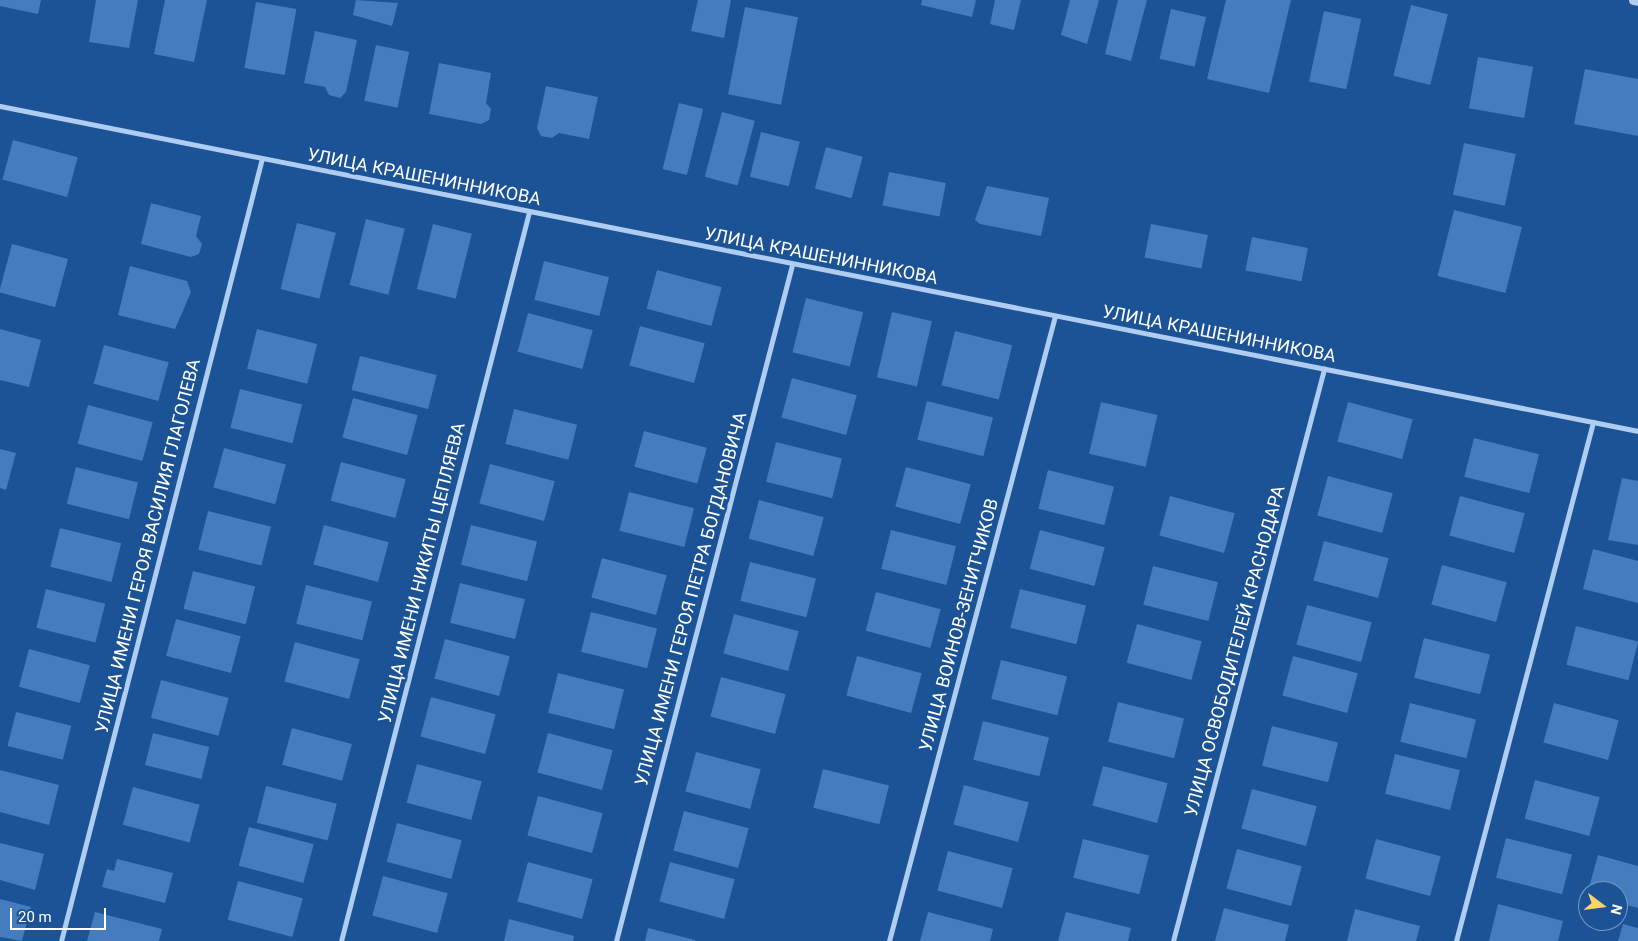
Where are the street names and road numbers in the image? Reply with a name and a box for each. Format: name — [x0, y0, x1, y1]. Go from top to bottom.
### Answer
street label: УЛИЦА КРАШЕНИННИКОВА — [305, 144, 543, 210]
street label: УЛИЦА КРАШЕНИННИКОВА — [702, 223, 940, 289]
street label: УЛИЦА КРАШЕНИННИКОВА — [1100, 301, 1338, 367]
street label: УЛИЦА ИМЕНИ ГЕРОЯ ВАСИЛИЯ ГЛАГОЛЕВА — [91, 357, 205, 735]
street label: УЛИЦА ИМЕНИ ГЕРОЯ ПЕТРА БОГДАНОВИЧА — [631, 410, 751, 788]
street label: УЛИЦА ИМЕНИ НИКИТЫ ЦЕПЛЯЕВА — [374, 420, 470, 726]
street label: УЛИЦА ОСВОБОДИТЕЛЕЙ КРАСНОДАРА — [1180, 483, 1290, 819]
street label: УЛИЦА ВОИНОВ-ЗЕНИТЧИКОВ — [915, 496, 1003, 754]

